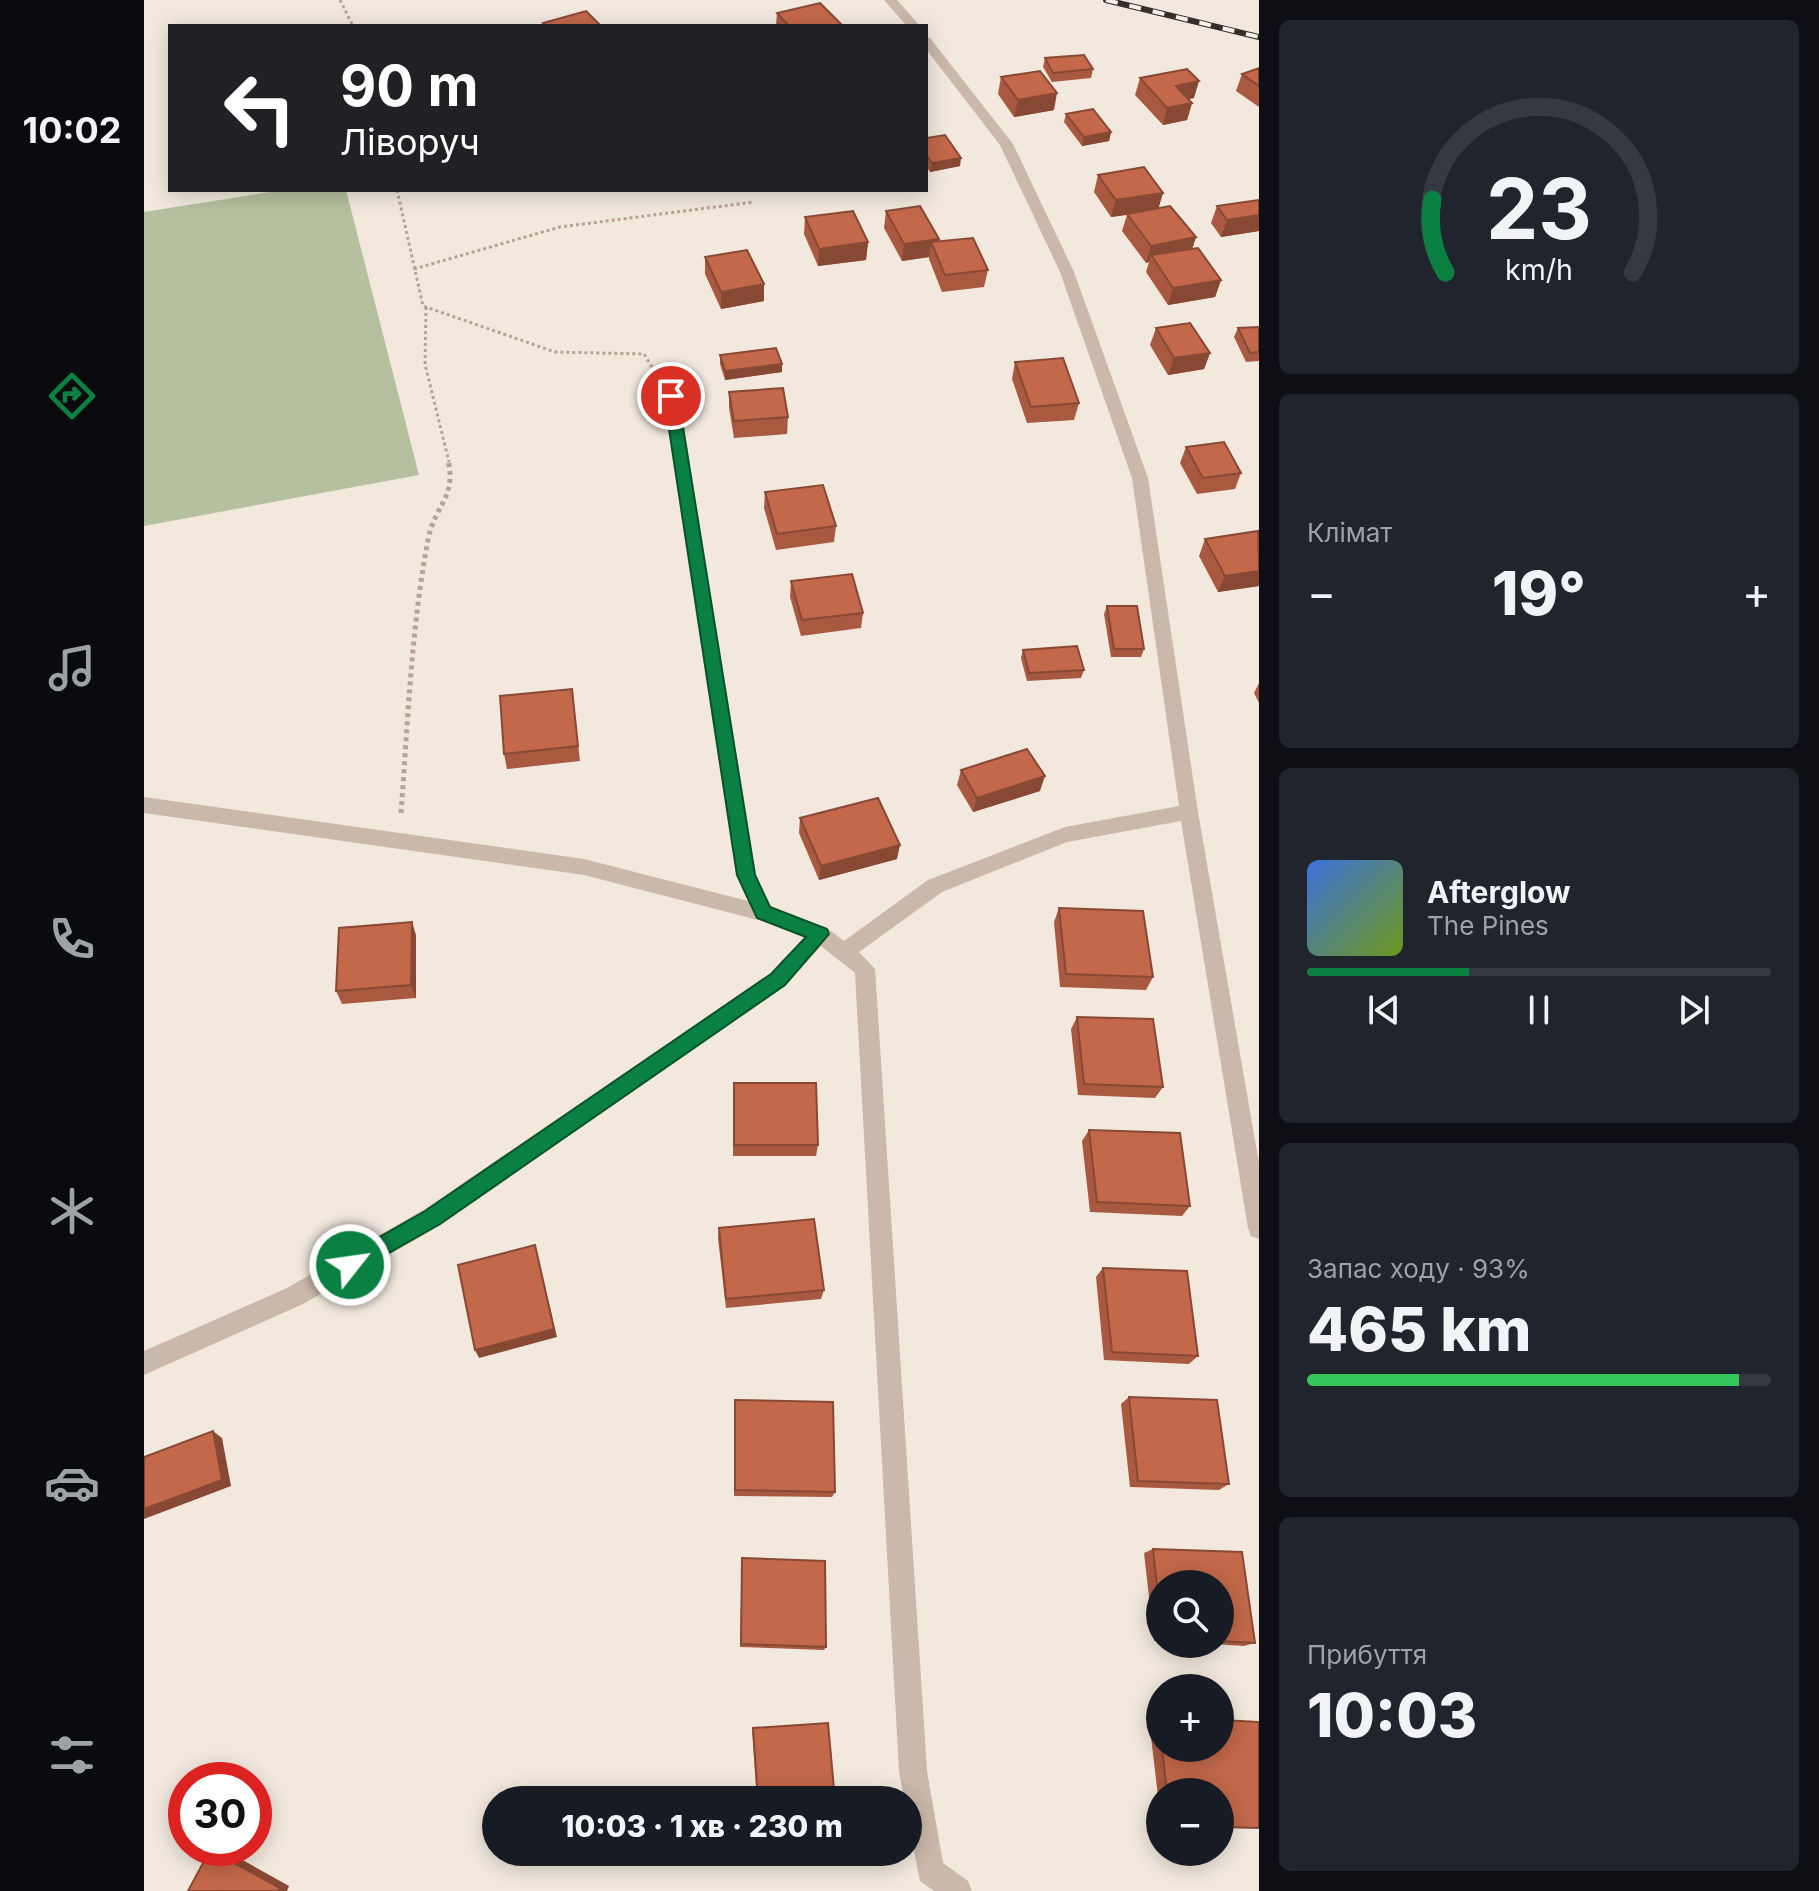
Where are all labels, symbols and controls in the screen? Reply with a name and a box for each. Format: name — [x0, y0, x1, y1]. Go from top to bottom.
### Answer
text: 90 m — [340, 52, 479, 120]
icon: left — [208, 56, 312, 160]
text: 10:02 — [23, 108, 121, 152]
text: Ліворуч — [340, 120, 480, 164]
text: 23 — [1486, 158, 1592, 259]
text: km/h — [1505, 252, 1573, 287]
pin — [637, 362, 705, 430]
icon: directions — [44, 368, 100, 424]
icon: arrive — [649, 374, 693, 418]
text: Клімат — [1307, 517, 1392, 548]
text: 19° — [1492, 557, 1586, 629]
text: − — [1307, 566, 1336, 620]
text: + — [1742, 566, 1771, 620]
icon: music — [44, 640, 100, 696]
text: Afterglow — [1427, 874, 1571, 910]
text: The Pines — [1427, 910, 1549, 941]
icon: phone — [44, 911, 100, 967]
icon: previous — [1362, 988, 1406, 1032]
icon: pause — [1517, 988, 1561, 1032]
icon: next — [1672, 988, 1716, 1032]
icon: climate — [44, 1183, 100, 1239]
position arrow — [308, 1223, 392, 1307]
text: Запас ходу · 93% — [1307, 1253, 1530, 1284]
text: 465 km — [1307, 1293, 1531, 1365]
icon: car — [44, 1455, 100, 1511]
map controls — [1146, 1570, 1234, 1866]
button: search — [1146, 1570, 1234, 1658]
text: Прибуття — [1307, 1639, 1427, 1670]
button: + — [1146, 1674, 1234, 1762]
text: 10:03 — [1307, 1679, 1477, 1751]
icon: filters — [44, 1727, 100, 1783]
speed limit sign: 30 — [168, 1762, 272, 1866]
button: − — [1146, 1778, 1234, 1866]
text: 10:03 · 1 хв · 230 m — [561, 1808, 843, 1844]

